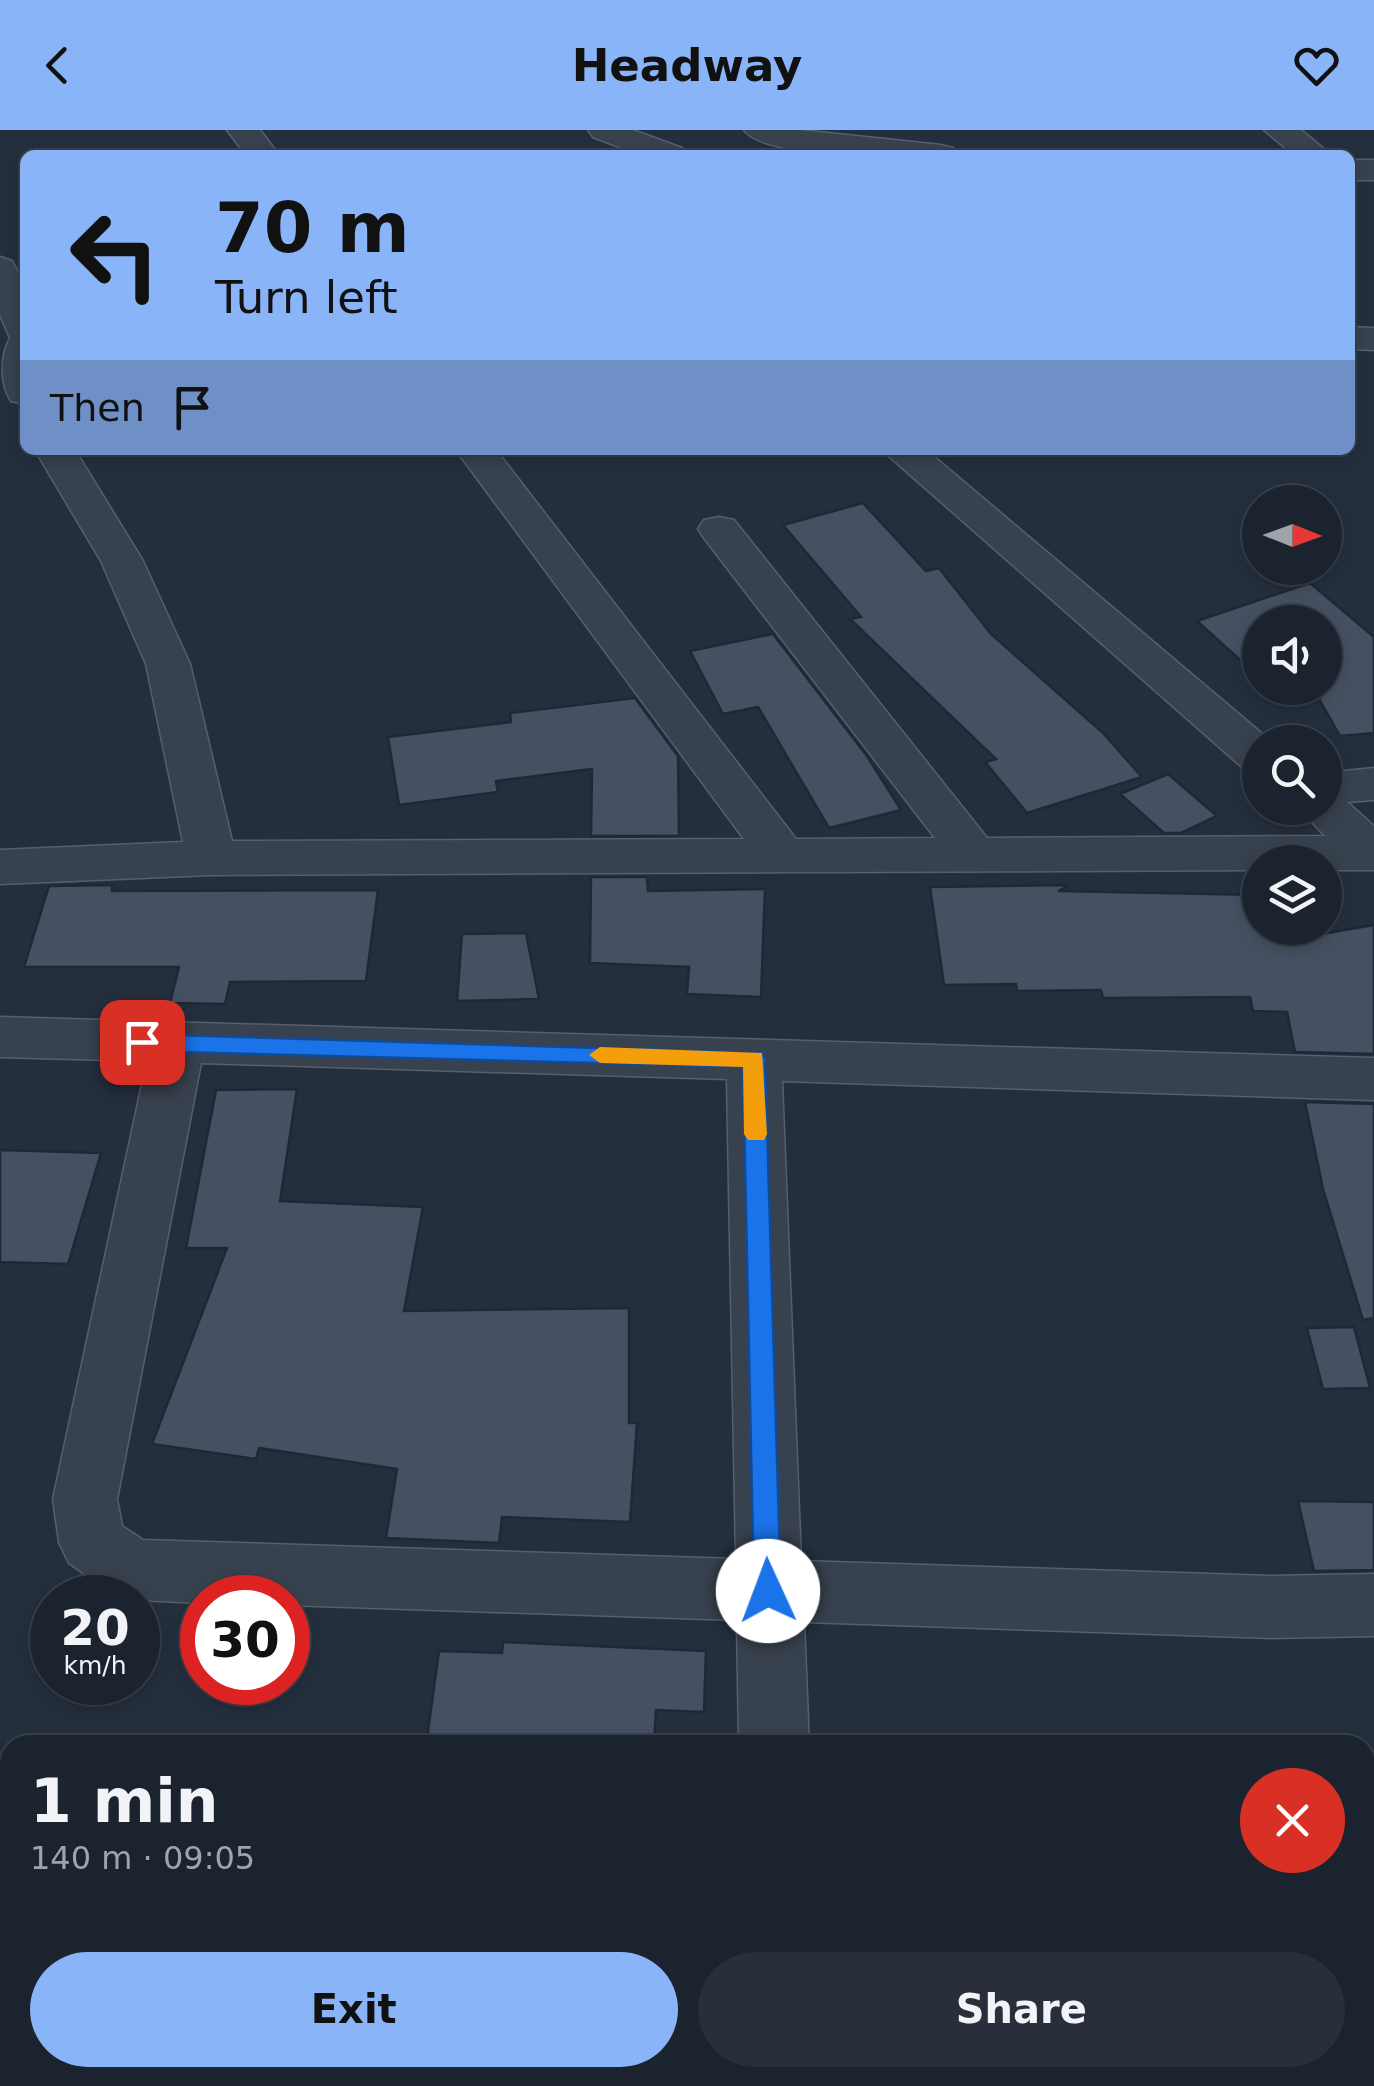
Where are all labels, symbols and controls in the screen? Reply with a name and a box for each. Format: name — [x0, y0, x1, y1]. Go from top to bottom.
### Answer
icon: back — [30, 38, 85, 93]
icon: heart — [1289, 38, 1344, 93]
text: Headway — [572, 39, 802, 92]
text: 70 m — [215, 187, 410, 269]
icon: left — [50, 190, 180, 320]
text: Turn left — [215, 271, 398, 324]
icon: arrive — [165, 380, 220, 435]
text: Then — [50, 386, 145, 430]
north arrow — [1242, 485, 1342, 585]
map controls — [1242, 485, 1342, 945]
button: sound — [1242, 605, 1342, 705]
button: search — [1242, 725, 1342, 825]
button: layers — [1242, 845, 1342, 945]
pin — [100, 1000, 185, 1085]
icon: arrive — [115, 1015, 170, 1070]
position arrow — [716, 1539, 820, 1643]
speed limit sign: 30 — [180, 1575, 310, 1705]
text: 20 — [60, 1599, 130, 1657]
text: km/h — [63, 1651, 127, 1680]
text: 1 min — [30, 1766, 218, 1836]
button: close — [1240, 1768, 1345, 1873]
text: 140 m · 09:05 — [30, 1839, 255, 1877]
button: Exit — [30, 1952, 678, 2067]
button: Share — [698, 1952, 1345, 2067]

